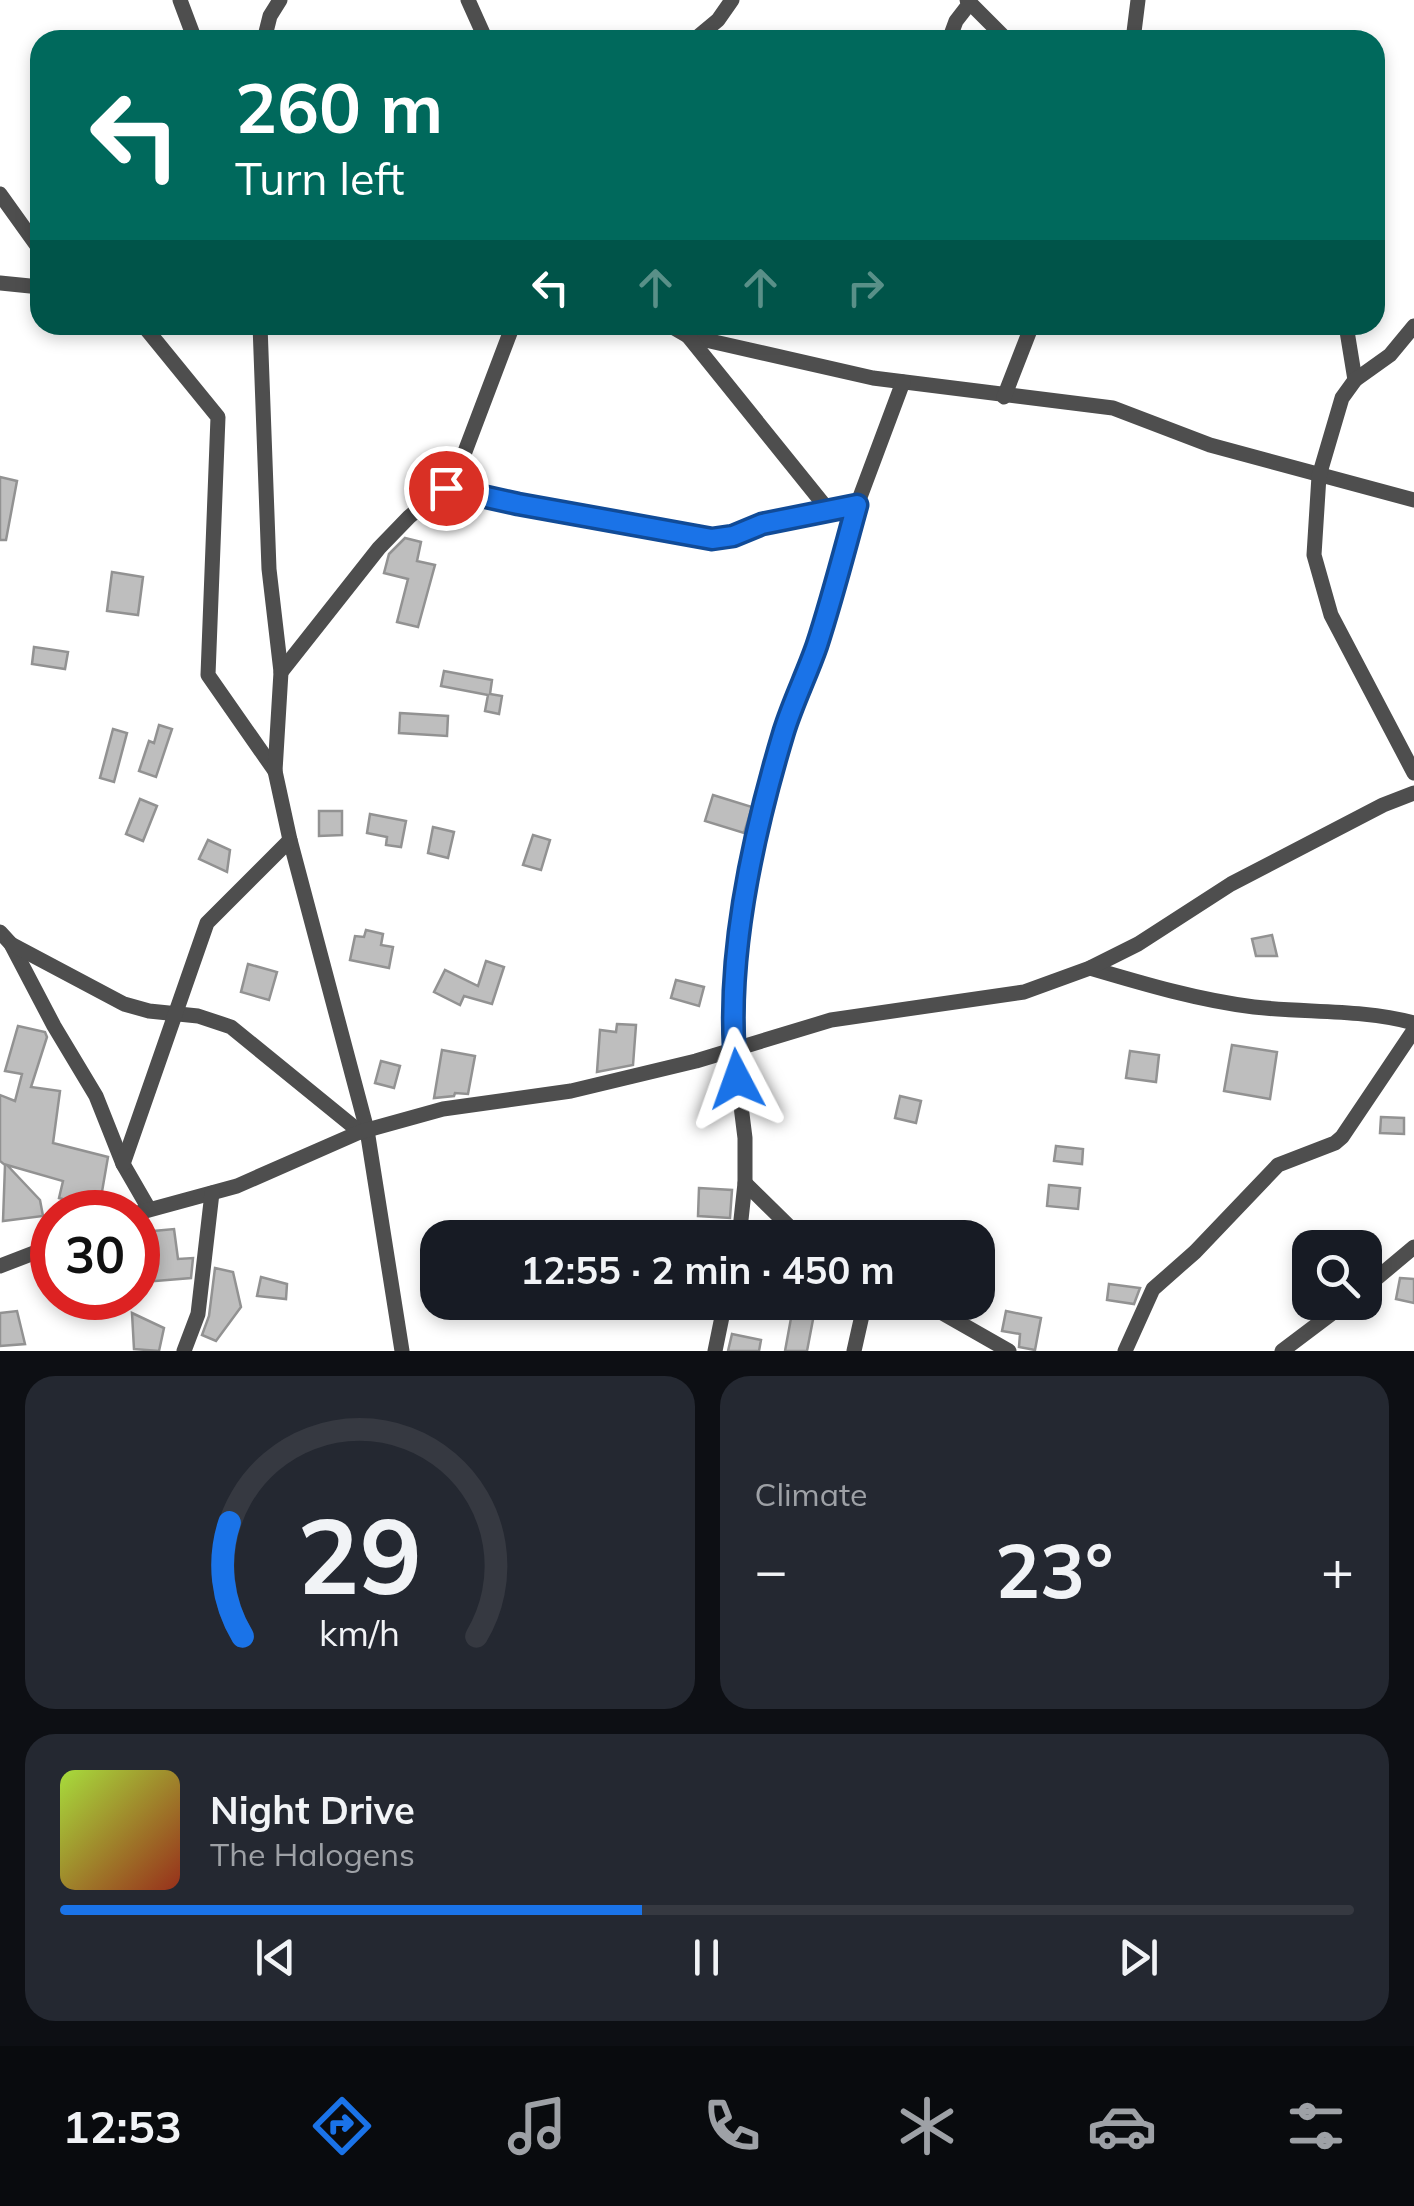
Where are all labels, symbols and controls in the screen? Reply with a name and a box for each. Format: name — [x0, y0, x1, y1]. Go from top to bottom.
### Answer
text: 260 m — [235, 63, 443, 151]
icon: left — [70, 70, 200, 200]
text: Turn left — [235, 150, 404, 206]
icon: left — [523, 260, 578, 315]
icon: ahead — [628, 260, 683, 315]
icon: ahead — [733, 260, 788, 315]
icon: right — [838, 260, 893, 315]
pin — [404, 446, 489, 531]
icon: arrive — [419, 461, 474, 516]
position arrow — [685, 1027, 789, 1131]
speed limit sign: 30 — [30, 1190, 160, 1320]
map controls — [1292, 1230, 1382, 1320]
button: search — [1292, 1230, 1382, 1320]
text: 12:55 · 2 min · 450 m — [520, 1246, 895, 1294]
text: Climate — [755, 1474, 867, 1514]
text: 29 — [297, 1489, 422, 1620]
text: 23° — [995, 1523, 1113, 1617]
text: − — [755, 1535, 788, 1604]
text: + — [1321, 1535, 1354, 1604]
text: km/h — [319, 1610, 400, 1655]
text: Night Drive — [210, 1786, 415, 1834]
text: The Halogens — [210, 1834, 415, 1874]
icon: previous — [248, 1930, 303, 1985]
icon: pause — [679, 1930, 734, 1985]
icon: next — [1111, 1930, 1166, 1985]
icon: directions — [307, 2091, 377, 2161]
icon: music — [502, 2091, 572, 2161]
icon: phone — [697, 2091, 767, 2161]
icon: climate — [892, 2091, 962, 2161]
icon: car — [1087, 2091, 1157, 2161]
icon: filters — [1281, 2091, 1351, 2161]
text: 12:53 — [62, 2098, 182, 2154]

